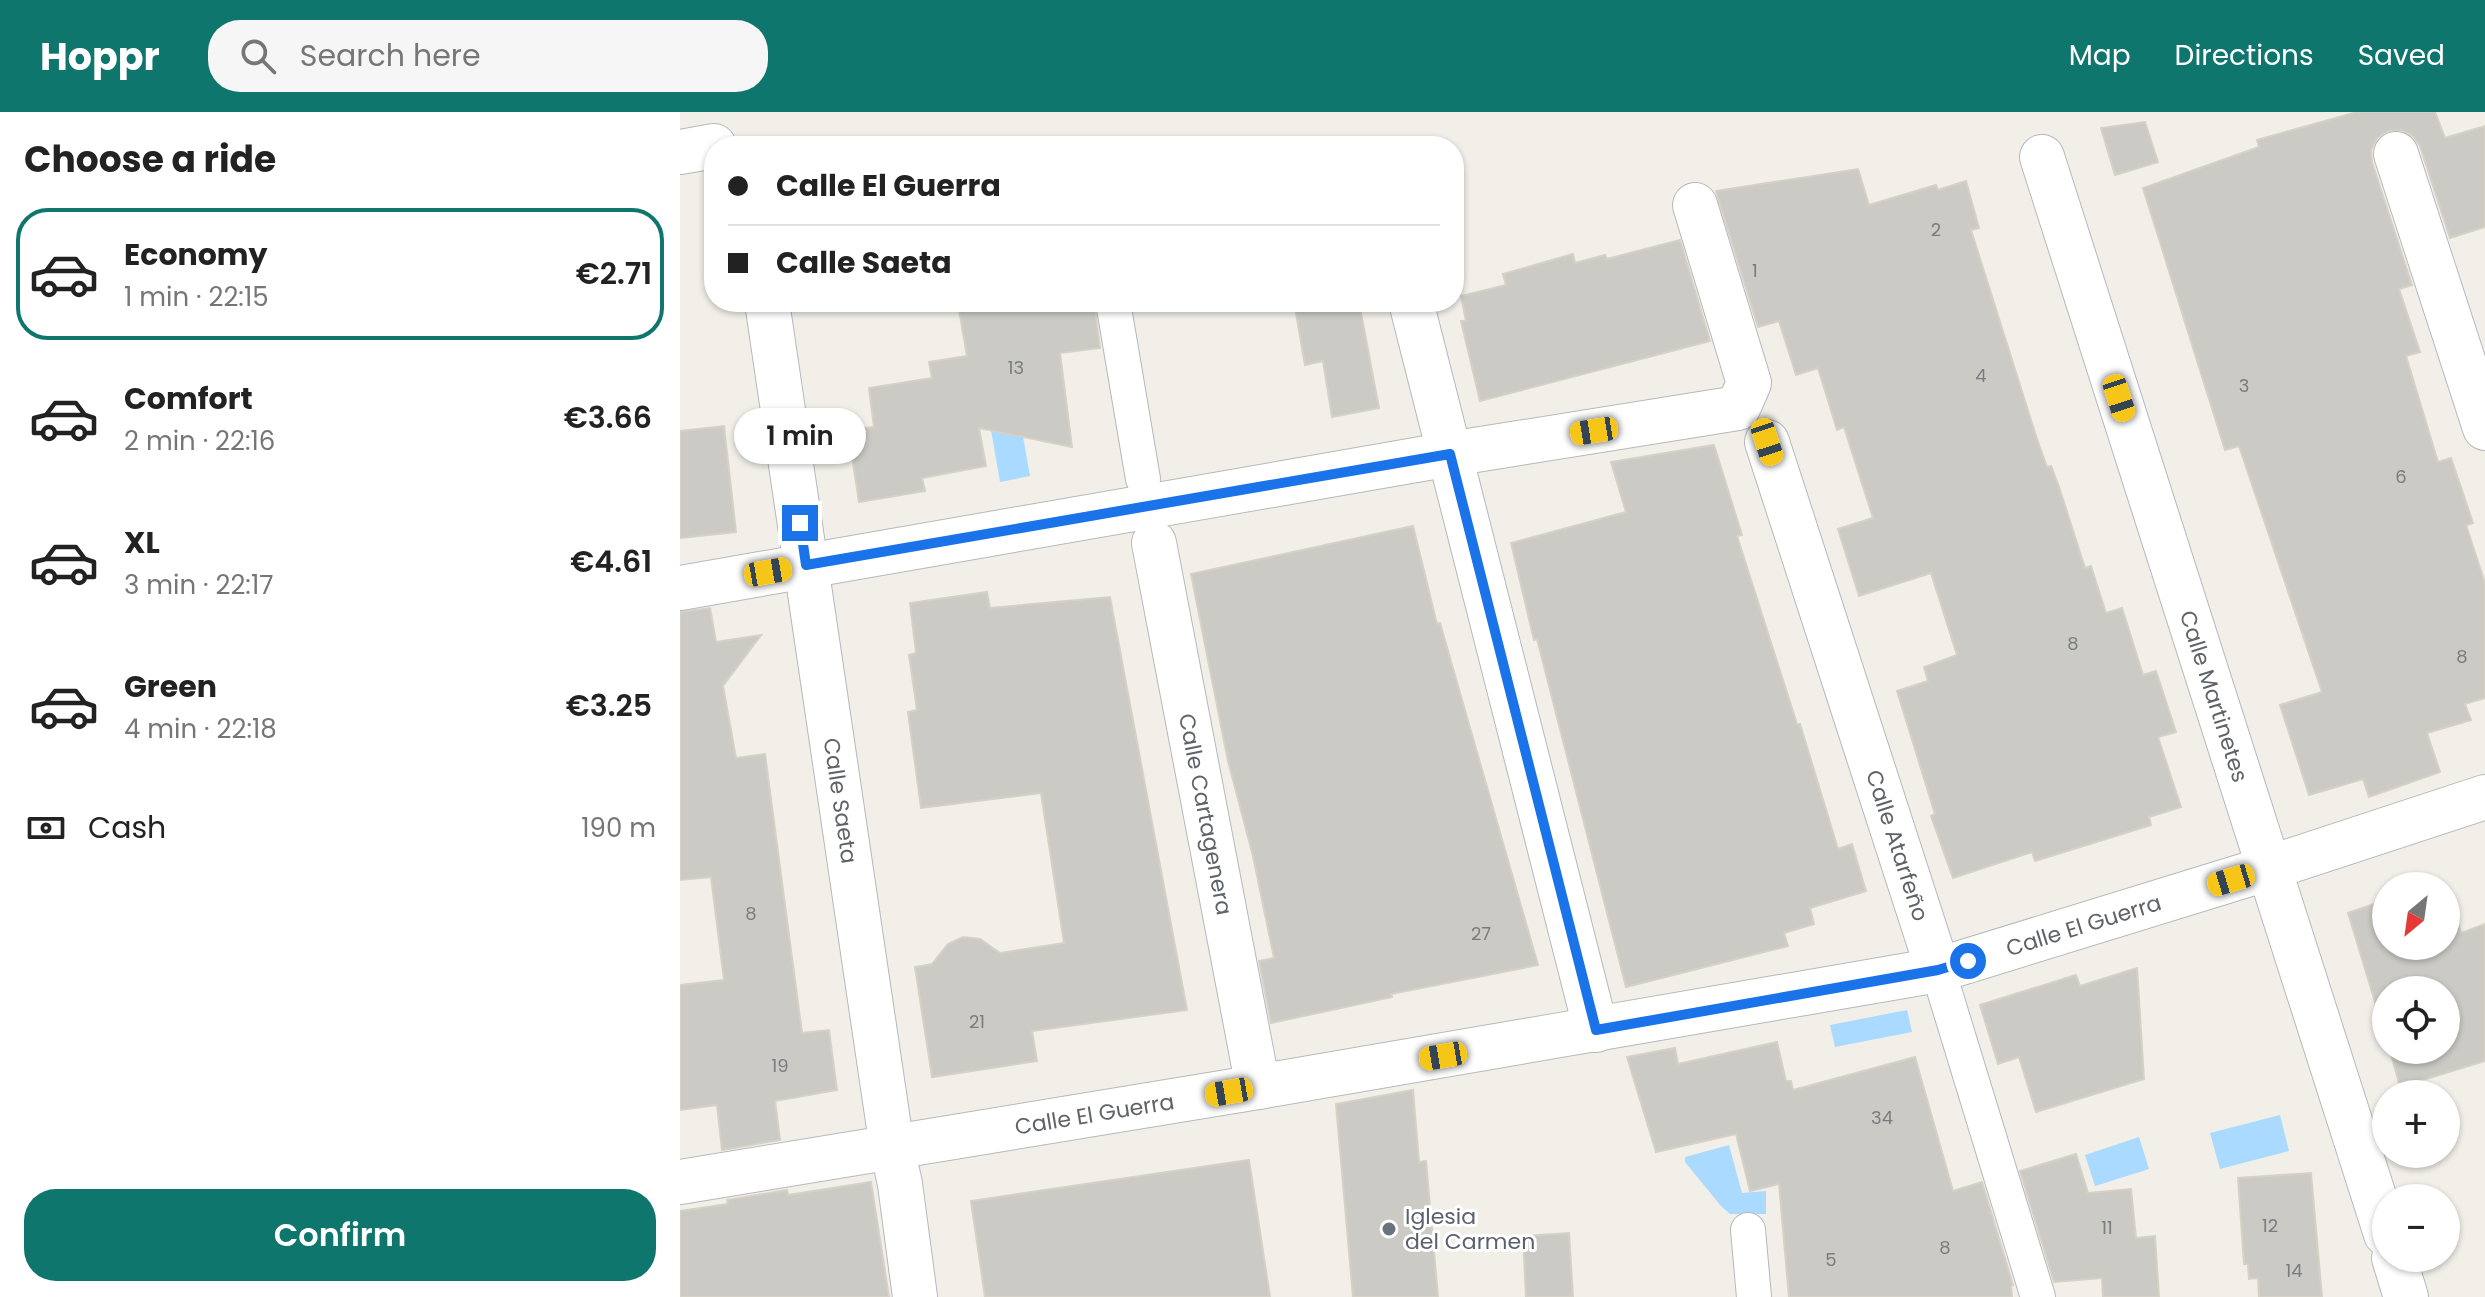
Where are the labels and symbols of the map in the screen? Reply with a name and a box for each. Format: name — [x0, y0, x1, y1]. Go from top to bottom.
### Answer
house number: 2 — [1931, 217, 1941, 242]
house number: 1 — [1752, 258, 1758, 283]
house number: 13 — [1008, 355, 1024, 380]
house number: 4 — [1975, 363, 1987, 388]
car — [2100, 371, 2138, 425]
house number: 3 — [2239, 373, 2249, 398]
callout: 1 min — [734, 407, 866, 463]
car — [1568, 415, 1620, 447]
car — [1748, 415, 1786, 469]
house number: 6 — [2395, 464, 2407, 489]
route end — [782, 505, 818, 541]
car — [742, 556, 794, 588]
street label: Calle Martinetes — [2172, 607, 2256, 786]
house number: 8 — [2067, 631, 2079, 656]
house number: 8 — [2456, 644, 2468, 669]
street label: Calle Cartagenera — [1171, 711, 1240, 918]
street label: Calle Saeta — [816, 736, 865, 866]
street label: Calle Atarfeño — [1858, 766, 1936, 925]
car — [2205, 862, 2257, 898]
north arrow — [2372, 872, 2460, 960]
street label: Calle El Guerra — [2002, 887, 2165, 964]
house number: 8 — [745, 901, 757, 926]
house number: 27 — [1471, 921, 1491, 946]
route start — [1950, 943, 1986, 979]
house number: 21 — [969, 1009, 985, 1034]
car — [1417, 1040, 1469, 1072]
house number: 19 — [771, 1053, 789, 1078]
car — [1203, 1076, 1255, 1108]
street label: Calle El Guerra — [1013, 1086, 1176, 1143]
house number: 34 — [1871, 1105, 1893, 1130]
place label: Iglesia del Carmen — [1405, 1201, 1535, 1257]
house number: 12 — [2262, 1213, 2278, 1238]
house number: 11 — [2101, 1215, 2113, 1240]
marker: Iglesia del Carmen — [1380, 1220, 1398, 1238]
house number: 8 — [1939, 1235, 1951, 1260]
house number: 5 — [1825, 1247, 1837, 1272]
house number: 14 — [2285, 1258, 2303, 1283]

